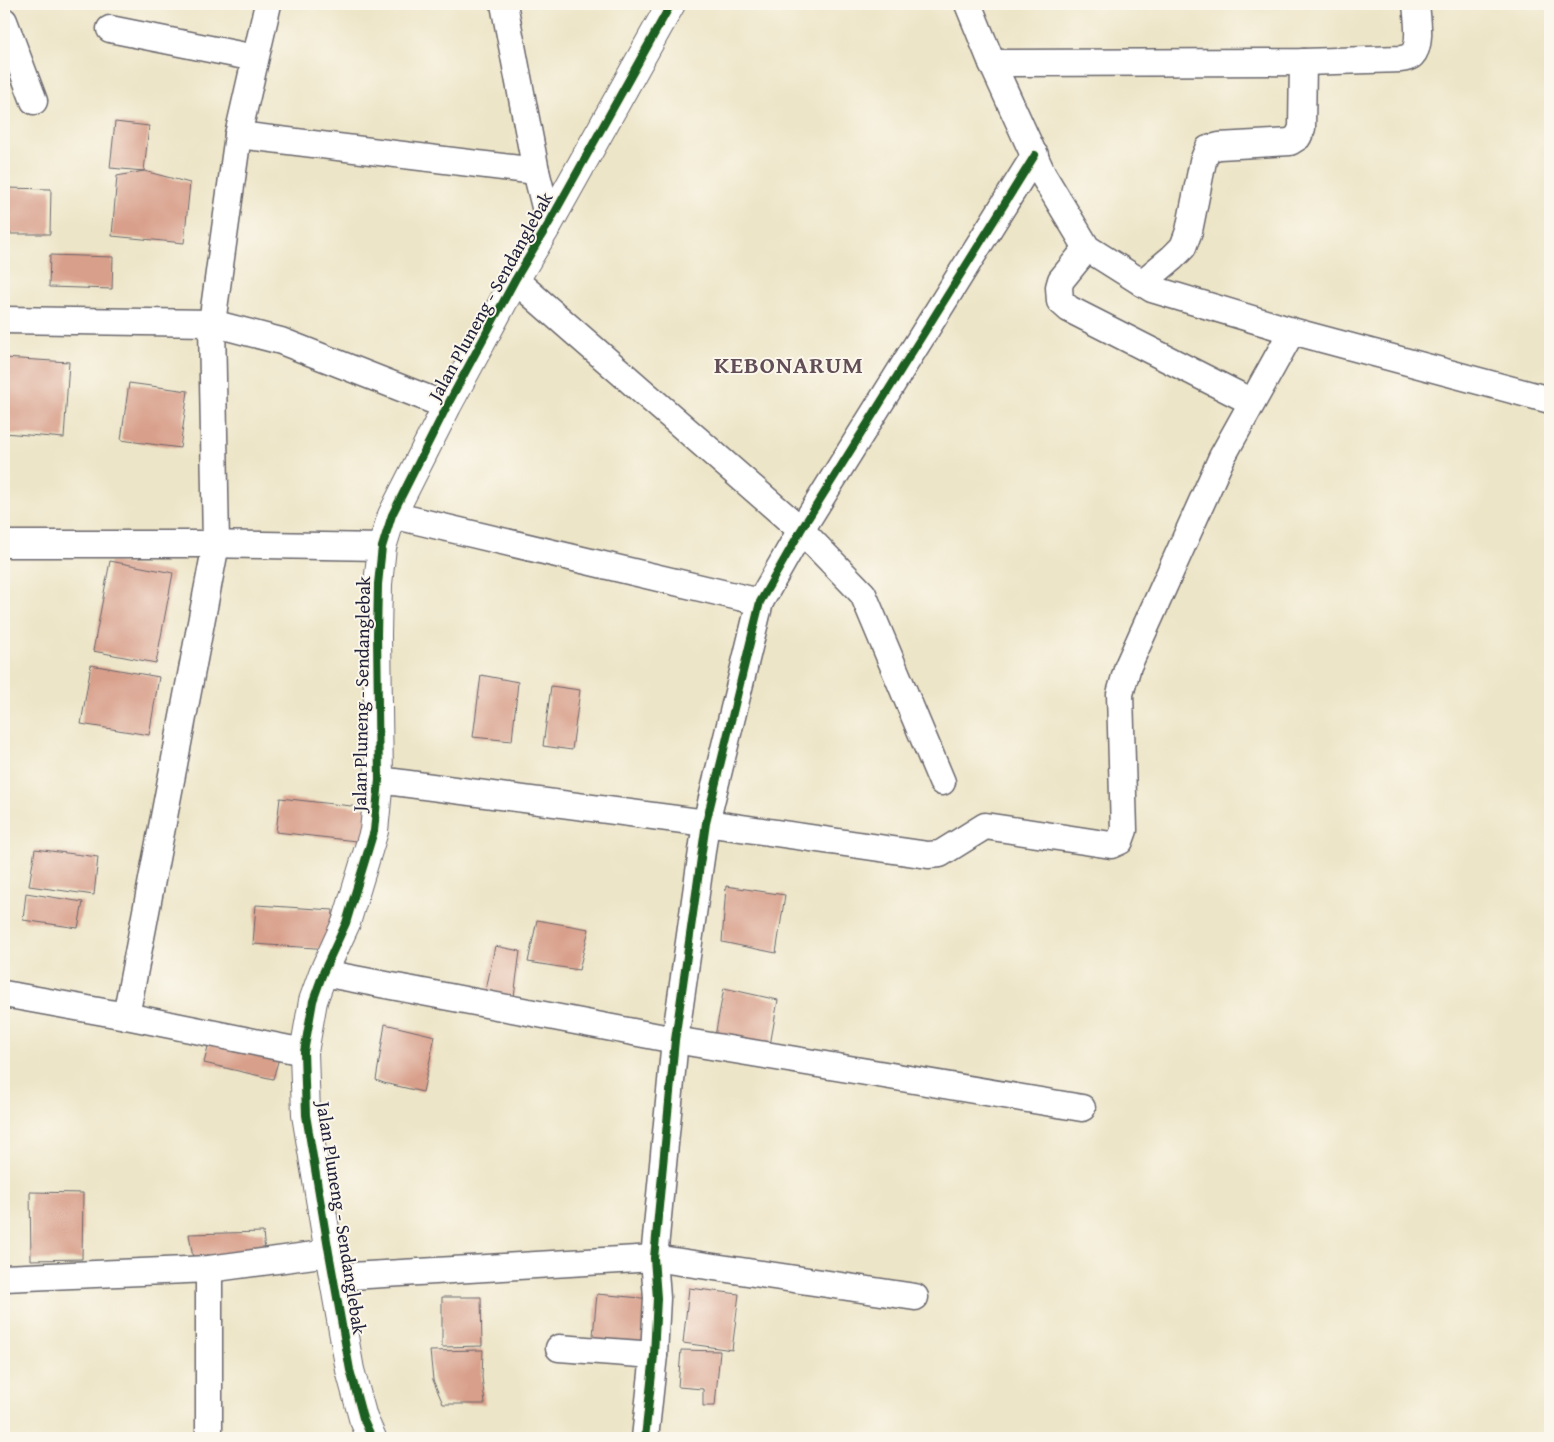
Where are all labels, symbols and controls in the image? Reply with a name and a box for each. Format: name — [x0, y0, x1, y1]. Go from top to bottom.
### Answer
street label: Jalan Pluneng - Sendanglebak — [420, 186, 559, 407]
district label: KEBONARUM — [714, 347, 864, 382]
street label: Jalan Pluneng - Sendanglebak — [345, 576, 377, 814]
street label: Jalan Pluneng - Sendanglebak — [309, 1098, 374, 1337]

